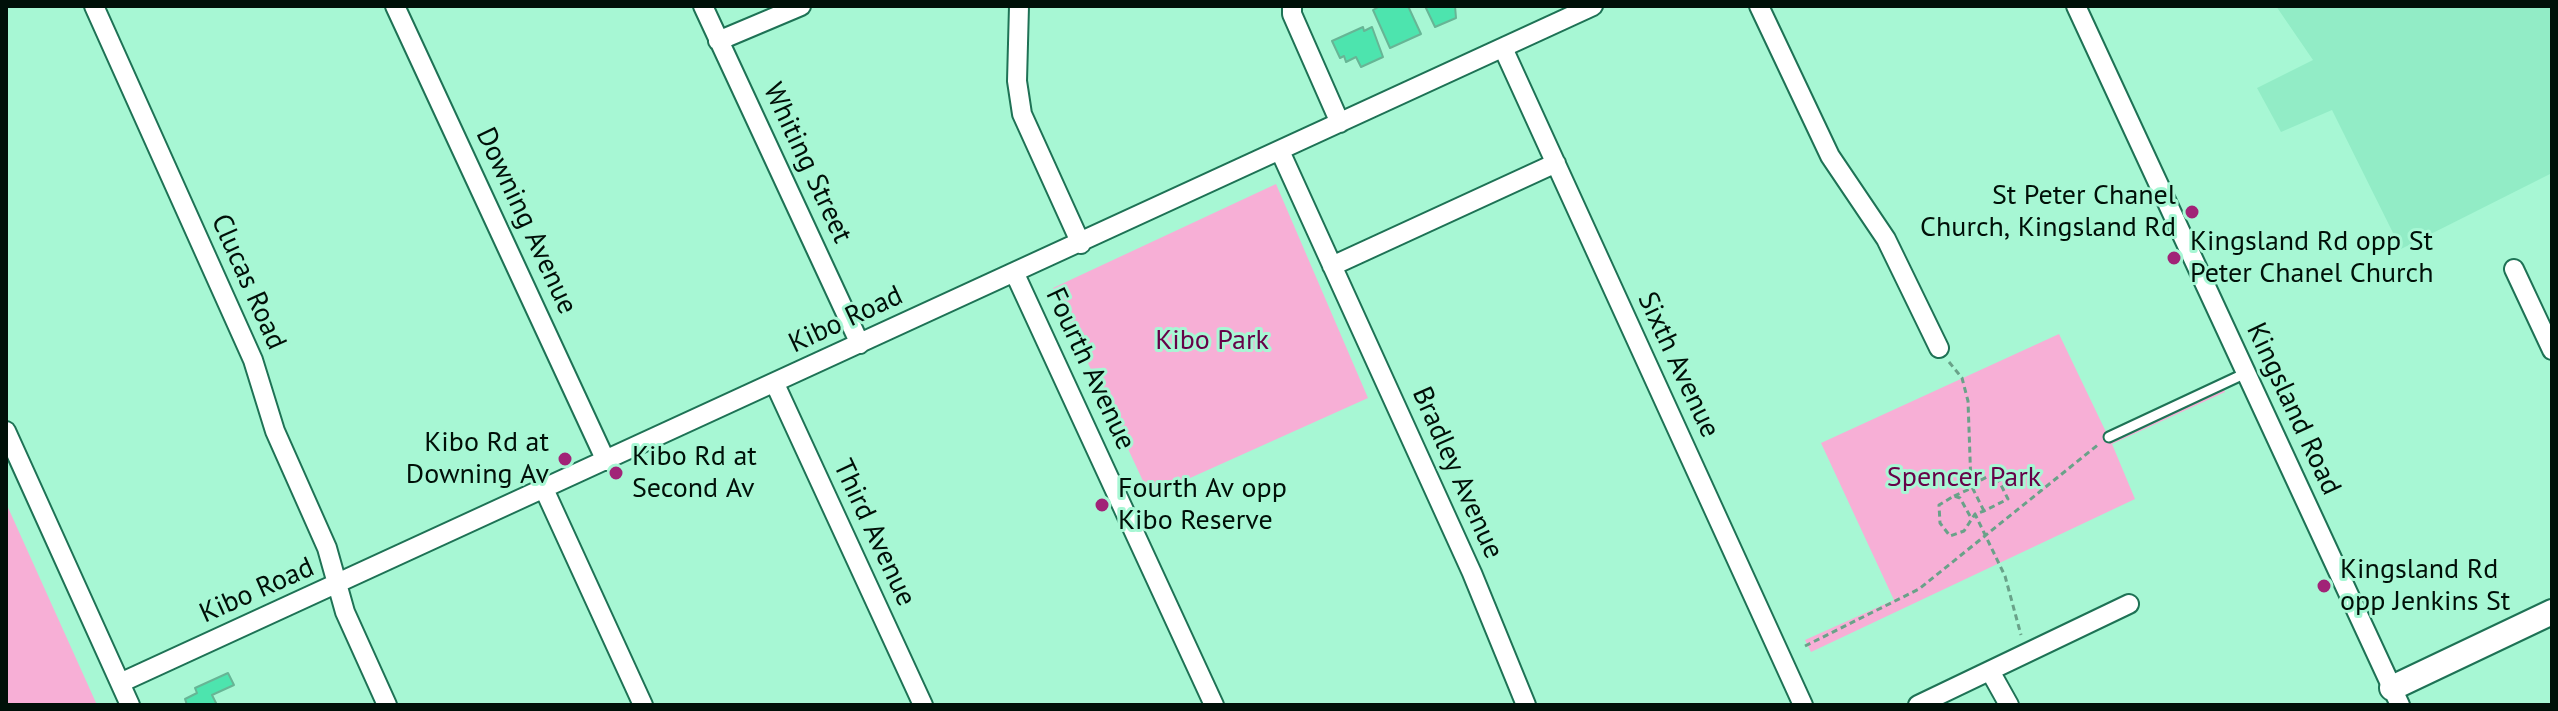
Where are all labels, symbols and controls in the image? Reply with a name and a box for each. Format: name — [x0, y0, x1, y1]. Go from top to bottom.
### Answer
street label: Whiting Street — [755, 78, 859, 248]
street label: Downing Avenue — [468, 123, 584, 319]
place label: St Peter Chanel Church, Kingsland Rd — [1920, 179, 2176, 245]
marker: St Peter Chanel Church, Kingsland Rd — [2183, 203, 2201, 221]
street label: Clucas Road — [203, 209, 293, 355]
place label: Kingsland Rd opp St Peter Chanel Church — [2190, 225, 2434, 291]
marker: Kingsland Rd opp St Peter Chanel Church — [2165, 249, 2183, 267]
street label: Kibo Road — [784, 279, 908, 361]
street label: Fourth Avenue — [1038, 283, 1142, 455]
street label: Sixth Avenue — [1630, 287, 1726, 443]
street label: Kingsland Road — [2238, 318, 2348, 500]
park label: Kibo Park — [1155, 324, 1269, 358]
street label: Bradley Avenue — [1404, 382, 1510, 564]
place label: Kibo Rd at Downing Av — [406, 426, 549, 492]
place label: Kibo Rd at Second Av — [632, 440, 757, 506]
marker: Kibo Rd at Downing Av — [556, 450, 574, 468]
street label: Third Avenue — [825, 454, 923, 612]
park label: Spencer Park — [1887, 461, 2041, 495]
marker: Kibo Rd at Second Av — [607, 464, 625, 482]
place label: Fourth Av opp Kibo Reserve — [1118, 472, 1287, 538]
marker: Fourth Av opp Kibo Reserve — [1093, 496, 1111, 514]
street label: Kibo Road — [195, 551, 319, 631]
place label: Kingsland Rd opp Jenkins St — [2340, 553, 2510, 619]
marker: Kingsland Rd opp Jenkins St — [2315, 577, 2333, 595]

